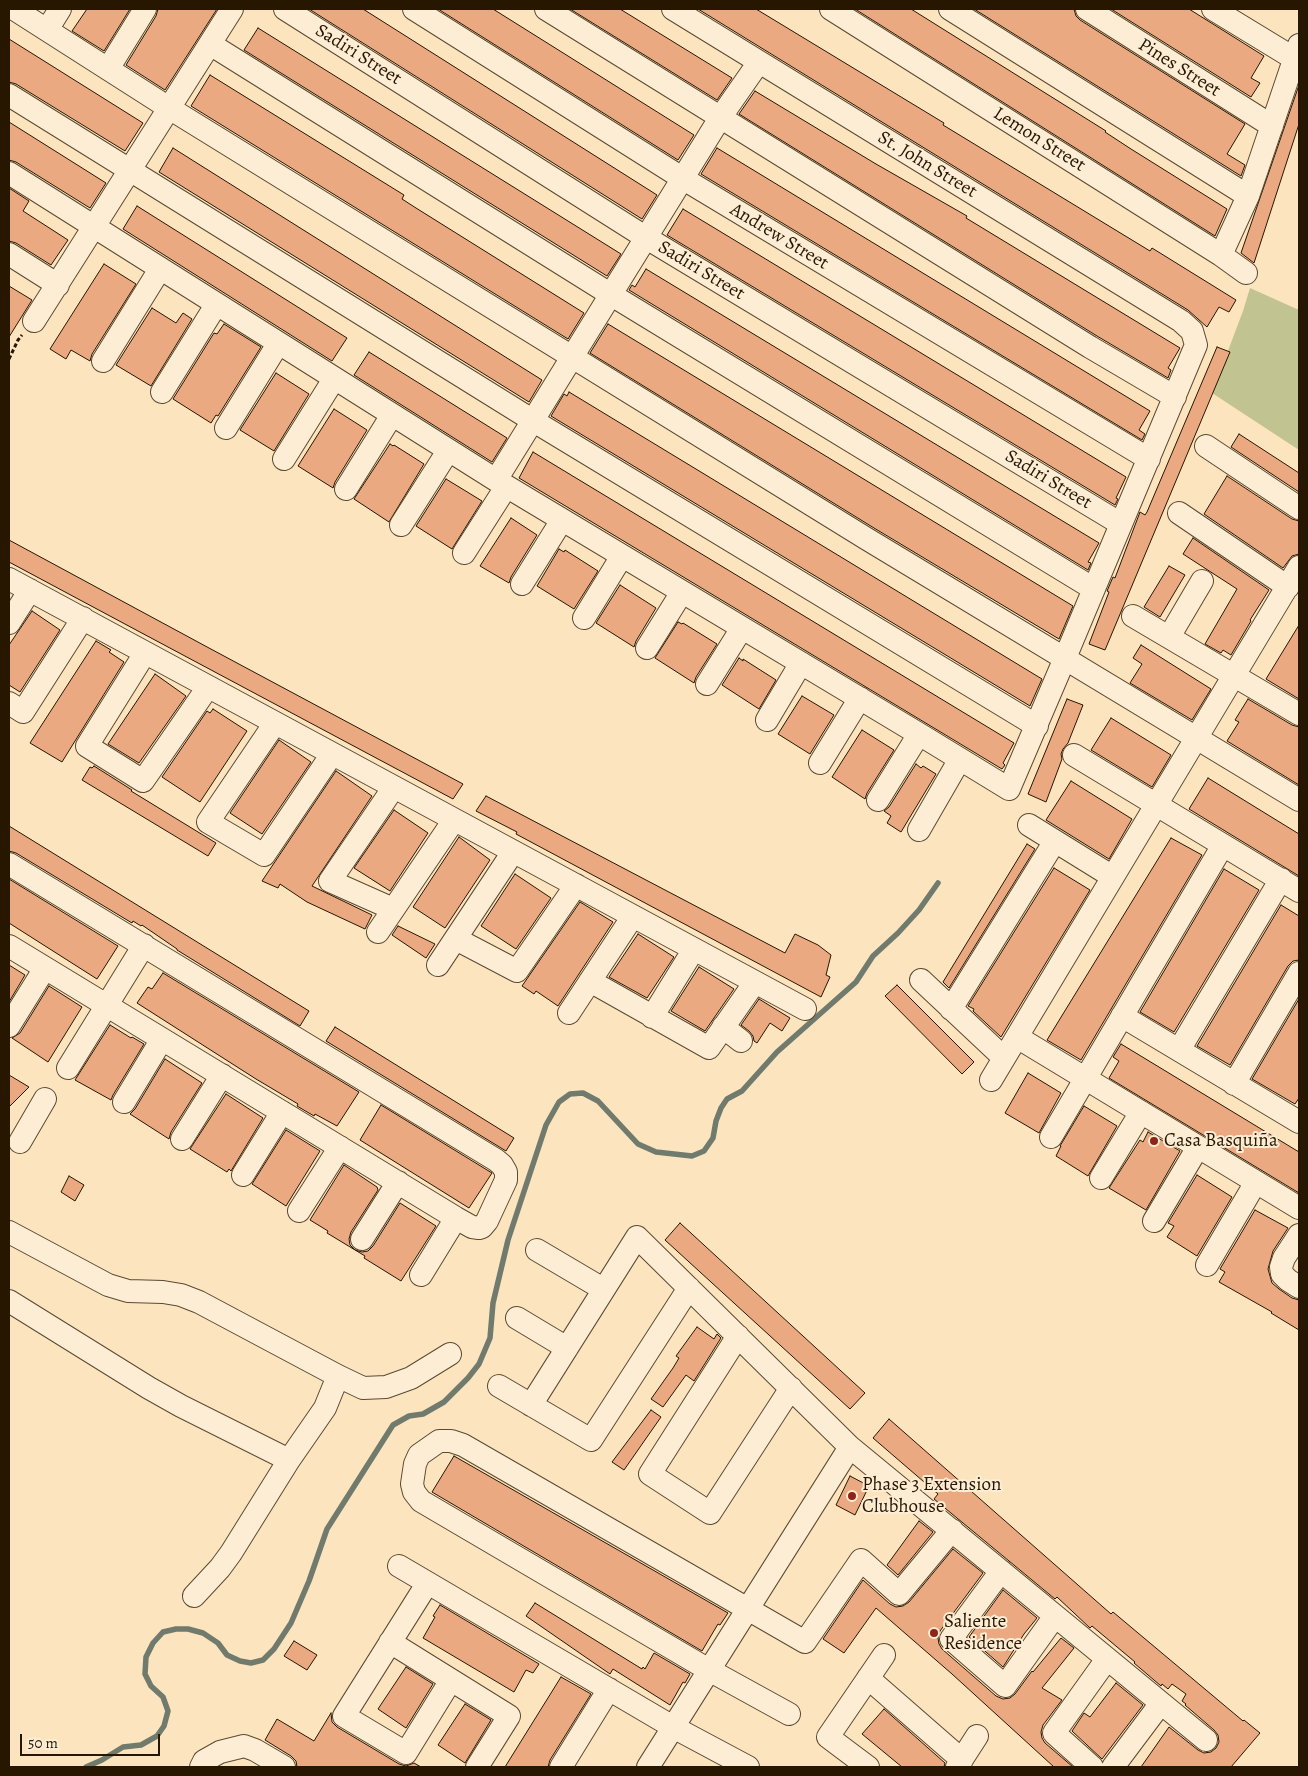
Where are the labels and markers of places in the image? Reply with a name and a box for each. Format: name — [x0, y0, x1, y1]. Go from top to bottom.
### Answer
place label: Casa Basquiña — [1164, 1130, 1278, 1152]
marker: Casa Basquiña — [1148, 1135, 1160, 1147]
place label: Phase 3 Extension Clubhouse — [862, 1474, 1001, 1518]
marker: Phase 3 Extension Clubhouse — [846, 1490, 858, 1502]
place label: Saliente Residence — [944, 1611, 1022, 1655]
marker: Saliente Residence — [928, 1627, 940, 1639]

